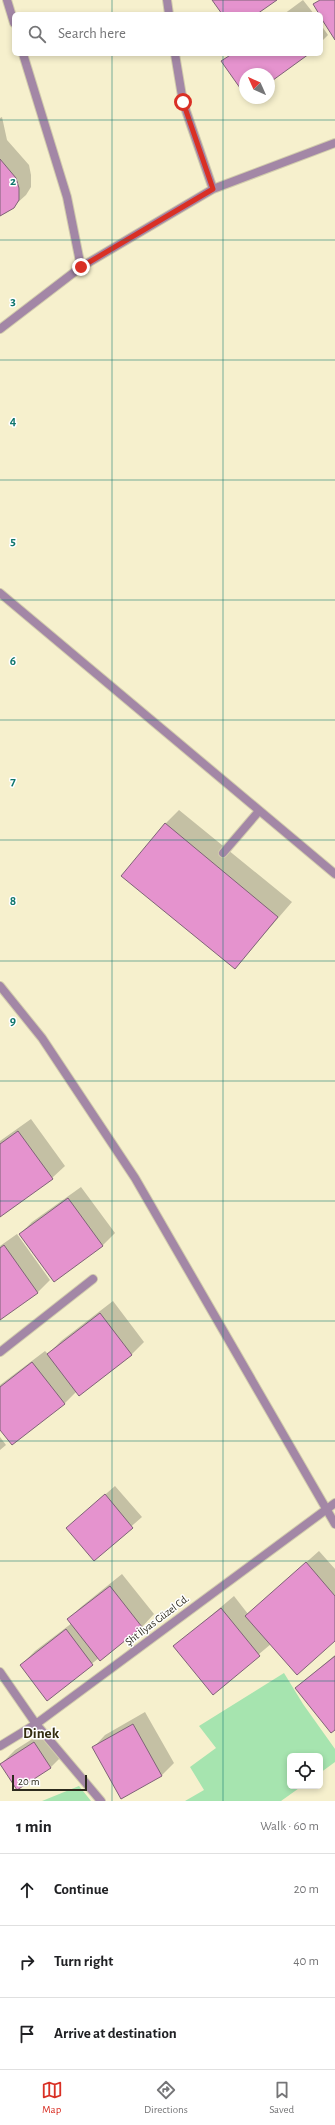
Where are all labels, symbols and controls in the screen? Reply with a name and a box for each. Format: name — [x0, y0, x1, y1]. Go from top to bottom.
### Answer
search box — [12, 12, 323, 56]
icon: search — [26, 23, 48, 45]
text: Search here — [58, 26, 126, 41]
north arrow — [239, 68, 275, 104]
route start — [174, 93, 192, 111]
text: 2 — [10, 175, 16, 188]
route end — [72, 258, 90, 276]
text: 3 — [10, 295, 16, 308]
text: 4 — [10, 415, 17, 428]
text: 5 — [10, 535, 16, 548]
text: 6 — [10, 655, 16, 668]
text: 7 — [10, 775, 16, 788]
text: 8 — [10, 895, 16, 908]
text: 9 — [10, 1015, 16, 1028]
street label: Şht İlyas Güzel Cd. — [123, 1592, 191, 1648]
district label: Dinek — [23, 1726, 60, 1741]
map controls — [287, 1753, 323, 1789]
button: locate — [287, 1753, 323, 1789]
scale bar — [12, 1773, 87, 1792]
text: 20 m — [18, 1776, 39, 1787]
text: 1 min — [16, 1818, 52, 1835]
text: Walk · 60 m — [260, 1820, 319, 1833]
icon: ahead — [16, 1879, 38, 1901]
text: Continue — [54, 1882, 109, 1897]
text: 20 m — [294, 1883, 319, 1896]
icon: right — [16, 1951, 38, 1973]
text: Turn right — [54, 1954, 113, 1969]
text: 40 m — [293, 1955, 319, 1968]
icon: arrive — [16, 2023, 38, 2045]
text: Arrive at destination — [54, 2026, 177, 2041]
tab: Map — [41, 2079, 63, 2116]
tab: Directions — [144, 2079, 188, 2116]
tab: Saved — [269, 2079, 294, 2116]

